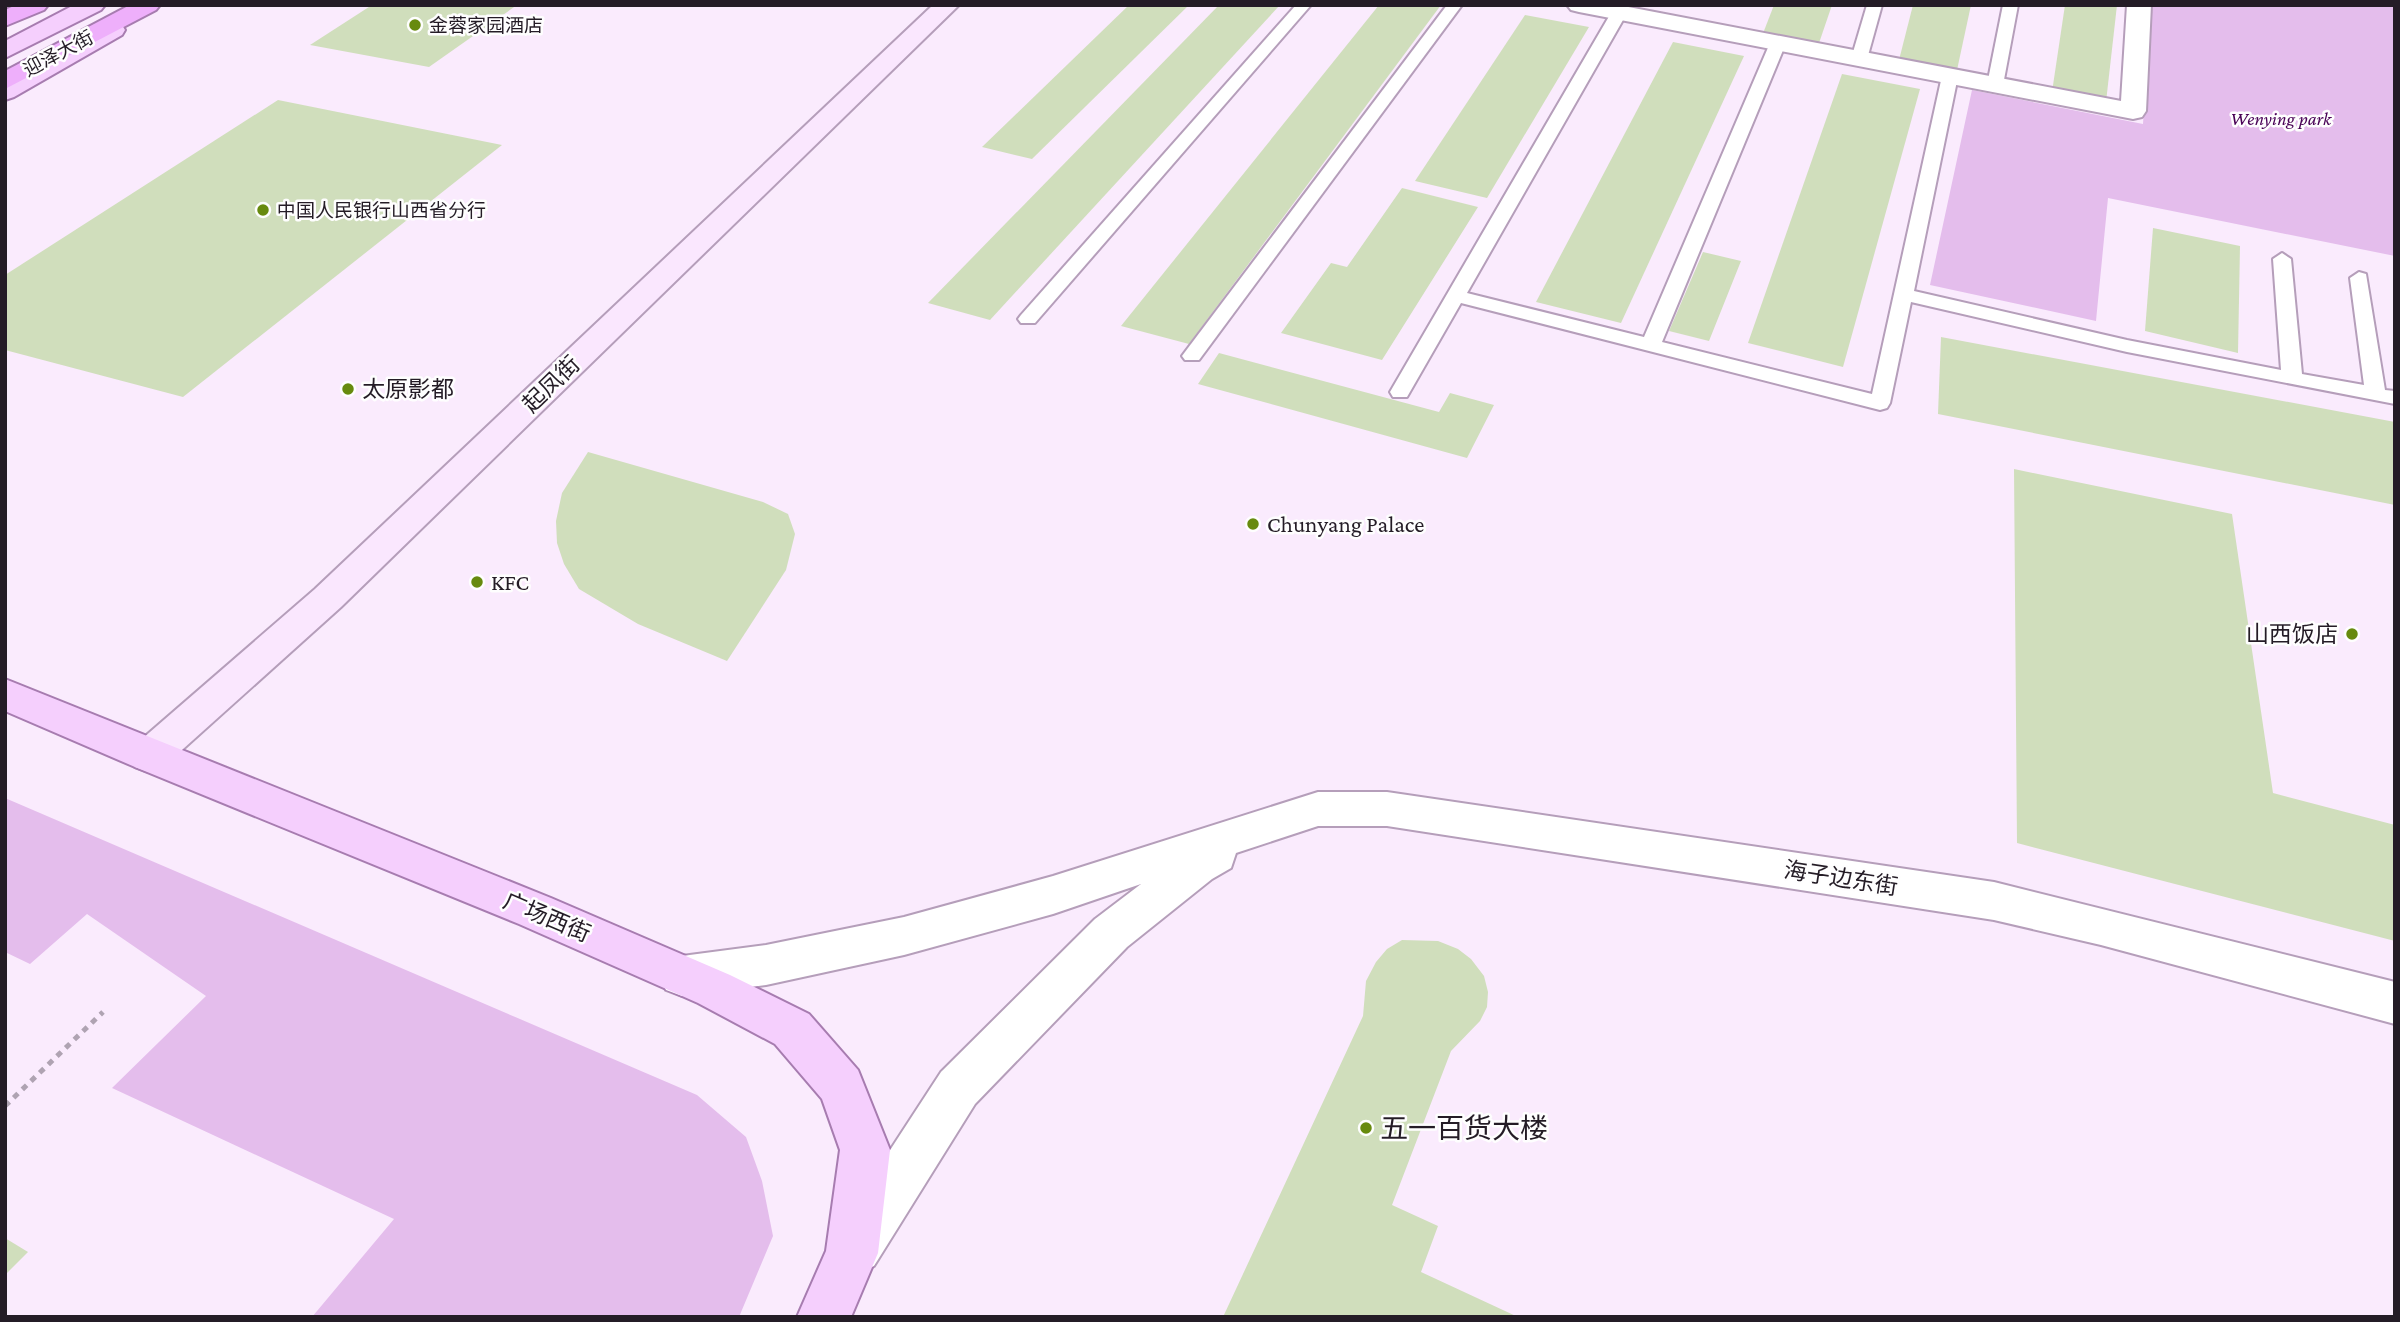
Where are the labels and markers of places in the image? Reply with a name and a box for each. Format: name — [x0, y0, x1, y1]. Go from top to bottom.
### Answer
place label: 金蓉家园酒店 — [429, 15, 543, 36]
marker: 金蓉家园酒店 — [407, 17, 423, 33]
place label: 中国人民银行山西省分行 — [277, 200, 486, 221]
marker: 中国人民银行山西省分行 — [255, 202, 271, 218]
place label: 太原影都 — [362, 376, 454, 402]
marker: 太原影都 — [340, 381, 356, 397]
place label: Chunyang Palace — [1267, 511, 1424, 537]
marker: Chunyang Palace — [1245, 516, 1261, 532]
place label: KFC — [491, 569, 529, 595]
marker: KFC — [469, 574, 485, 590]
place label: 山西饭店 — [2246, 621, 2338, 647]
marker: 山西饭店 — [2344, 626, 2360, 642]
place label: 五一百货大楼 — [1380, 1113, 1548, 1144]
marker: 五一百货大楼 — [1358, 1120, 1374, 1136]

